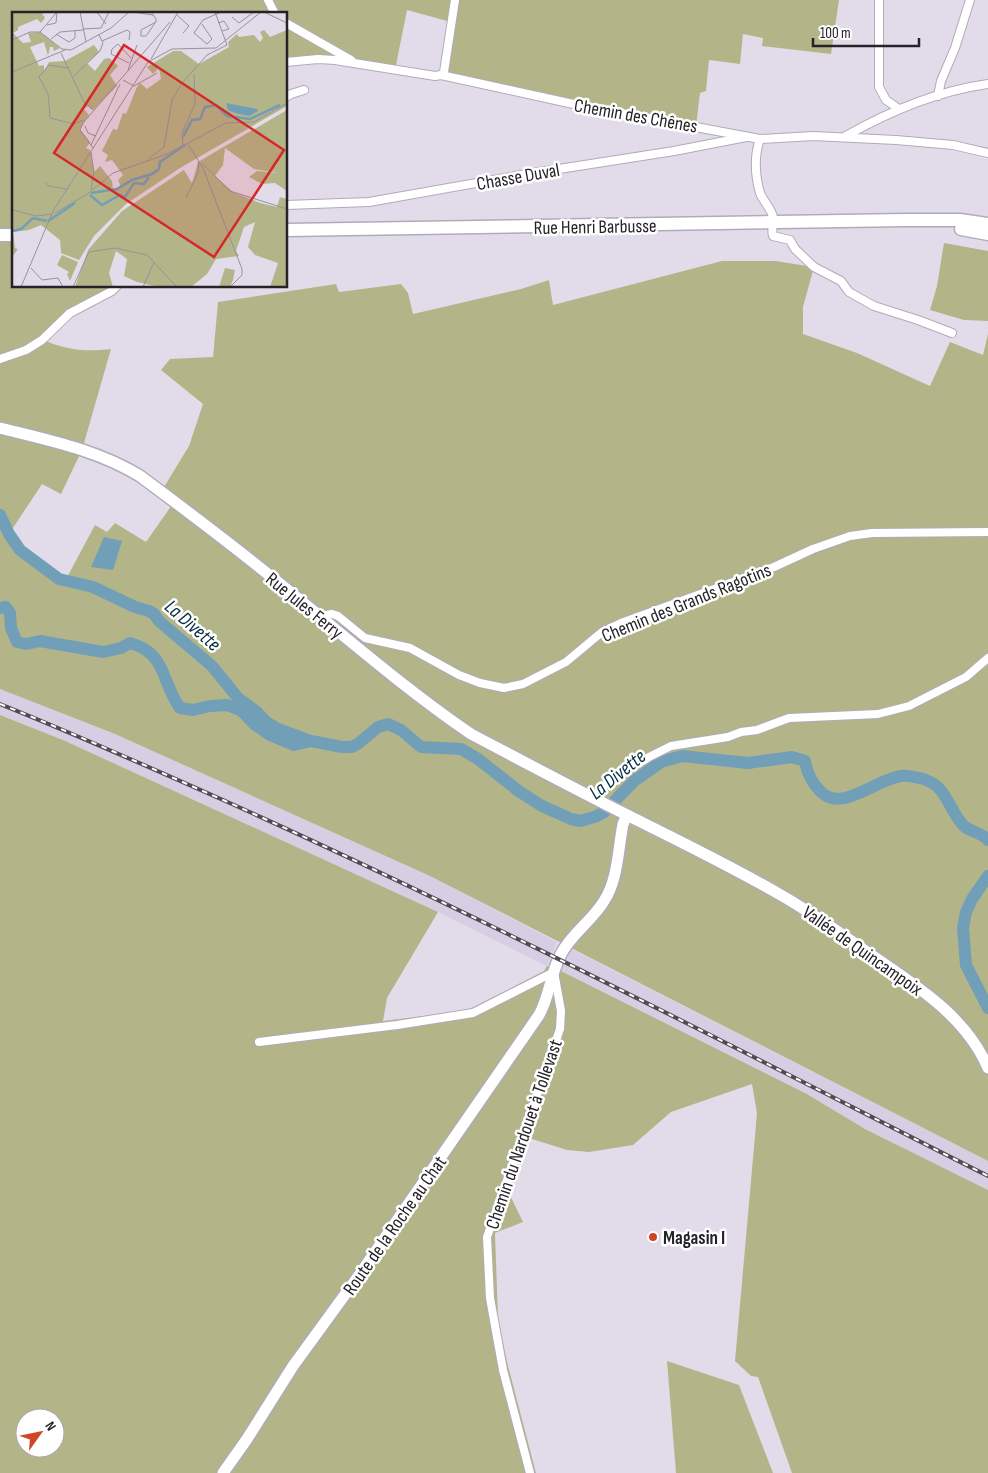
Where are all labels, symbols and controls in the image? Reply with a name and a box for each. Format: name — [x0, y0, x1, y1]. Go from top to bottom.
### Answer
inset map — [12, 12, 288, 288]
scale bar — [813, 15, 919, 47]
text: 100 m — [820, 24, 851, 43]
street label: Chemin des Chênes — [572, 94, 699, 139]
street label: Chasse Duval — [475, 159, 562, 196]
street label: Rue Henri Barbusse — [533, 215, 657, 240]
street label: Chemin des Grands Ragotins — [598, 559, 775, 648]
street label: Rue Jules Ferry — [261, 568, 348, 645]
water label: La Divette — [159, 595, 225, 657]
water label: La Divette — [584, 744, 651, 805]
street label: Vallée de Quincampoix — [798, 901, 927, 1001]
street label: Chemin du Nardouet à Tollevast — [481, 1036, 568, 1232]
street label: Route de la Roche au Chat — [339, 1152, 452, 1300]
place label: Magasin I — [663, 1227, 725, 1250]
marker: Magasin I — [647, 1231, 659, 1243]
north arrow — [15, 1408, 65, 1458]
text: N — [41, 1418, 60, 1434]

